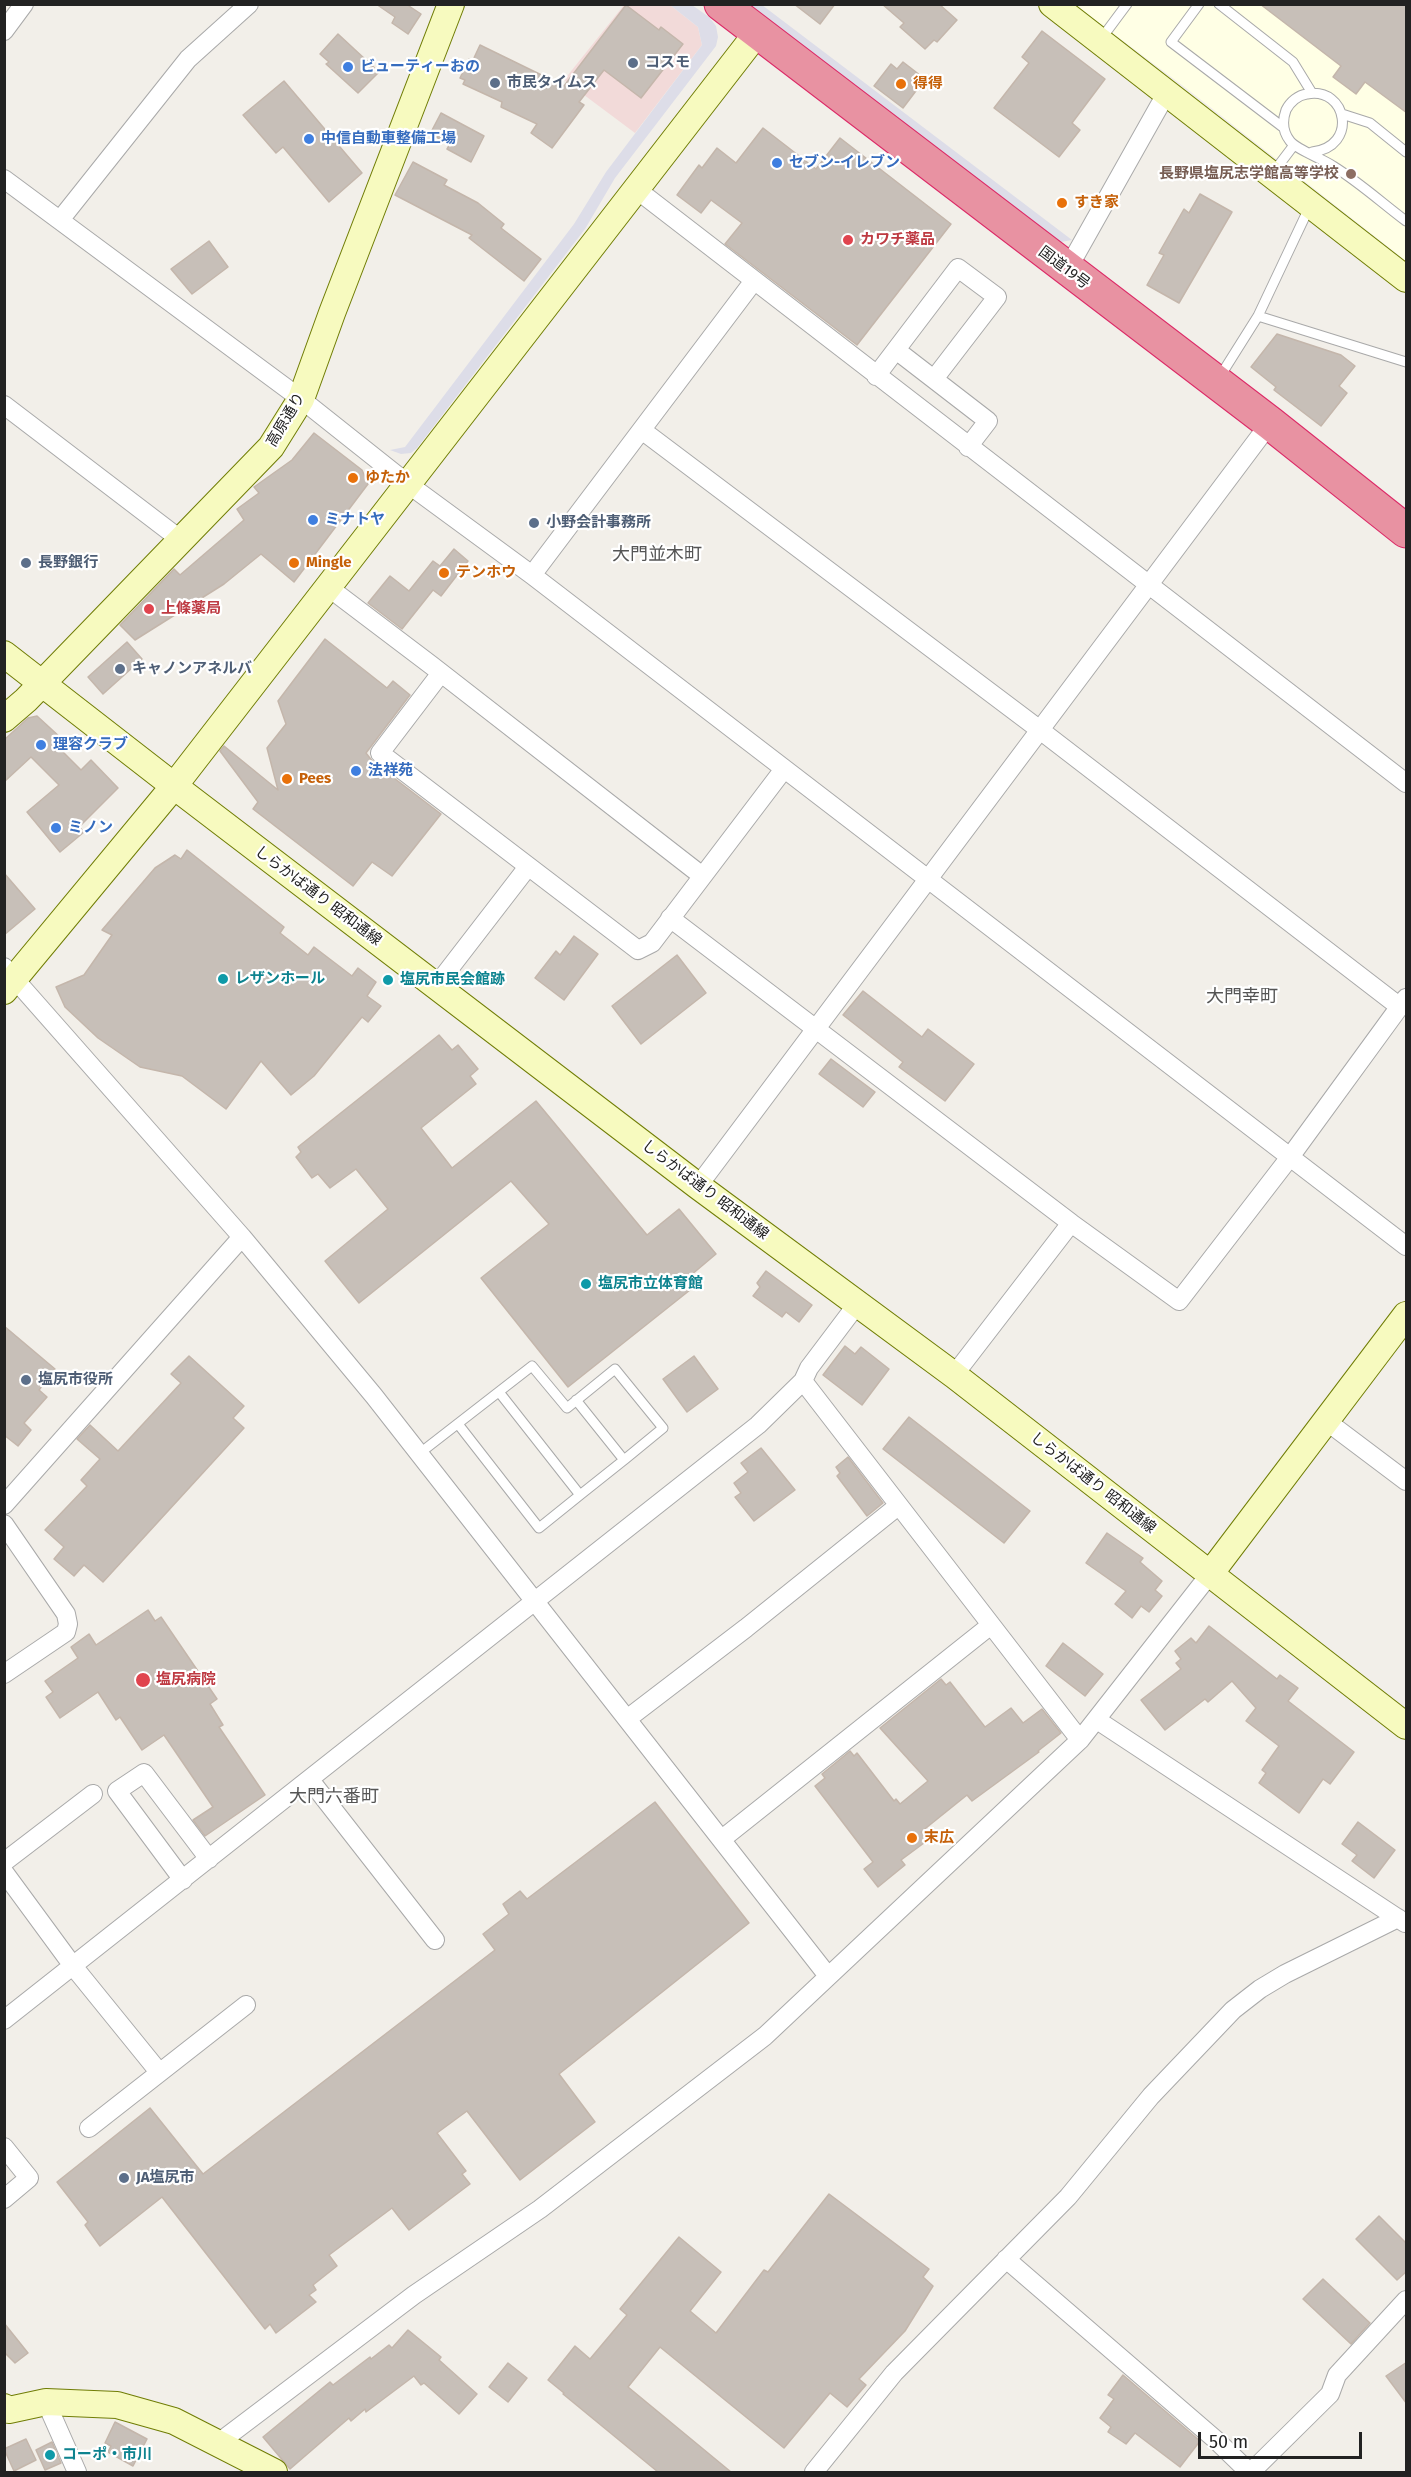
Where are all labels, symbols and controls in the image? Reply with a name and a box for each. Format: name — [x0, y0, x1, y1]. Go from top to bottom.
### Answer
place label: コスモ — [645, 54, 690, 72]
marker: コスモ — [626, 56, 640, 70]
place label: ビューティーおの — [360, 58, 480, 76]
marker: ビューティーおの — [341, 60, 355, 74]
place label: 市民タイムス — [507, 74, 597, 92]
place label: 得得 — [913, 75, 943, 93]
marker: 市民タイムス — [488, 76, 502, 90]
marker: 得得 — [894, 77, 908, 91]
place label: 中信自動車整備工場 — [321, 130, 456, 148]
marker: 中信自動車整備工場 — [302, 132, 316, 146]
place label: セブン-イレブン — [789, 154, 900, 172]
marker: セブン-イレブン — [770, 156, 784, 170]
place label: 長野県塩尻志学館高等学校 — [1159, 165, 1339, 183]
marker: 長野県塩尻志学館高等学校 — [1344, 167, 1358, 181]
place label: すき家 — [1074, 194, 1119, 212]
marker: すき家 — [1055, 196, 1069, 210]
place label: カワチ薬品 — [860, 231, 935, 249]
marker: カワチ薬品 — [841, 233, 855, 247]
street label: 国道19号 — [1035, 243, 1093, 293]
street label: 高原通り — [263, 390, 309, 450]
place label: ゆたか — [365, 469, 410, 487]
marker: ゆたか — [346, 471, 360, 485]
place label: ミナトヤ — [325, 511, 385, 529]
marker: ミナトヤ — [306, 513, 320, 527]
place label: 小野会計事務所 — [546, 514, 651, 532]
marker: 小野会計事務所 — [527, 516, 541, 530]
district label: 大門並木町 — [612, 544, 702, 566]
place label: 長野銀行 — [38, 554, 98, 572]
place label: Mingle — [306, 554, 352, 572]
marker: 長野銀行 — [19, 556, 33, 570]
marker: Mingle — [287, 556, 301, 570]
place label: テンホウ — [456, 564, 516, 582]
marker: テンホウ — [437, 566, 451, 580]
place label: 上條薬局 — [161, 600, 221, 618]
marker: 上條薬局 — [142, 602, 156, 616]
place label: キャノンアネルバ — [132, 660, 252, 678]
marker: キャノンアネルバ — [113, 662, 127, 676]
place label: 理容クラブ — [53, 736, 128, 754]
marker: 理容クラブ — [34, 738, 48, 752]
place label: 法祥苑 — [368, 762, 413, 780]
marker: 法祥苑 — [349, 764, 363, 778]
place label: Pees — [299, 770, 331, 788]
marker: Pees — [280, 772, 294, 786]
place label: ミノン — [68, 819, 113, 837]
marker: ミノン — [49, 821, 63, 835]
street label: しらかば通り 昭和通線 — [251, 842, 385, 950]
place label: レザンホール — [235, 970, 325, 988]
place label: 塩尻市民会館跡 — [400, 971, 505, 989]
marker: レザンホール — [216, 972, 230, 986]
marker: 塩尻市民会館跡 — [381, 973, 395, 987]
district label: 大門幸町 — [1206, 986, 1278, 1008]
street label: しらかば通り 昭和通線 — [638, 1136, 772, 1244]
place label: 塩尻市立体育館 — [598, 1275, 703, 1293]
marker: 塩尻市立体育館 — [579, 1277, 593, 1291]
place label: 塩尻市役所 — [38, 1371, 113, 1389]
marker: 塩尻市役所 — [19, 1373, 33, 1387]
street label: しらかば通り 昭和通線 — [1027, 1429, 1159, 1537]
marker: 塩尻病院 — [134, 1671, 152, 1689]
place label: 塩尻病院 — [156, 1671, 216, 1689]
district label: 大門六番町 — [289, 1786, 379, 1808]
place label: 末広 — [924, 1829, 954, 1847]
marker: 末広 — [905, 1831, 919, 1845]
place label: JA塩尻市 — [136, 2169, 195, 2187]
marker: JA塩尻市 — [117, 2171, 131, 2185]
scale bar — [1201, 2420, 1364, 2458]
text: 50 m — [1209, 2431, 1248, 2453]
place label: コーポ・市川 — [62, 2446, 152, 2464]
marker: コーポ・市川 — [43, 2448, 57, 2462]

